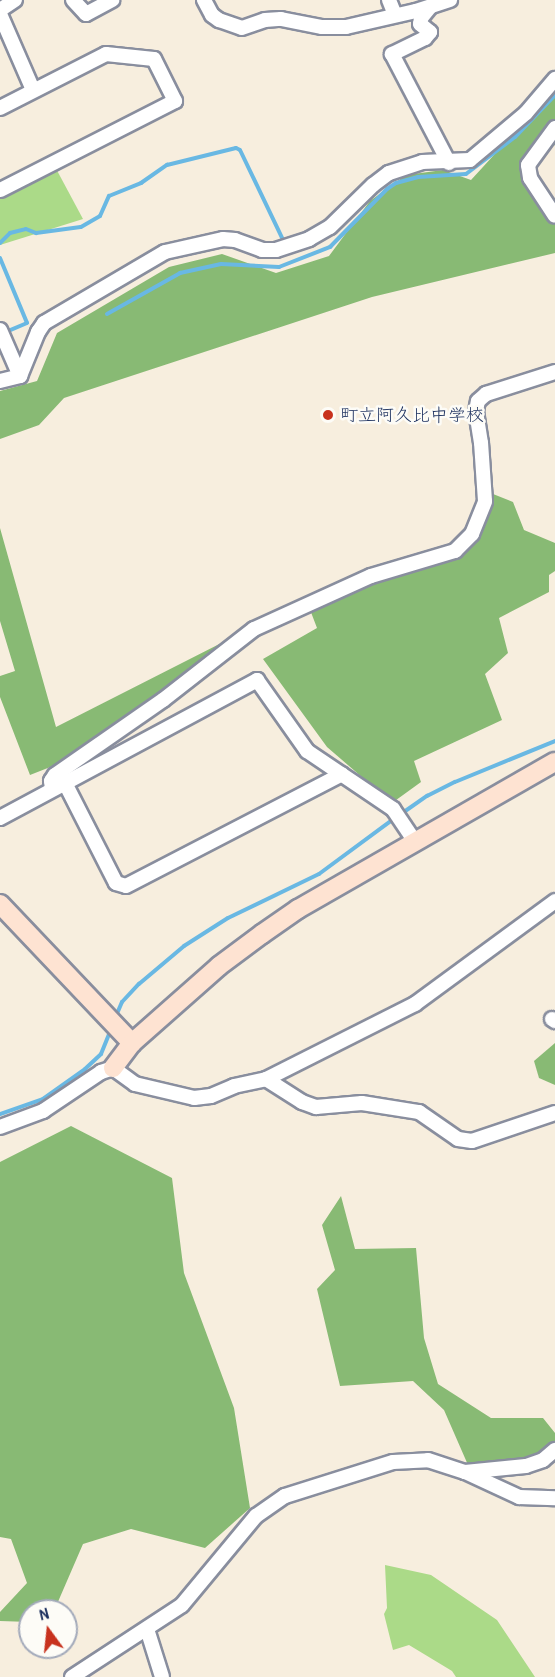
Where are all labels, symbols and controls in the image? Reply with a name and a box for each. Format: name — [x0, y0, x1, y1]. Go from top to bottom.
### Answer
place label: 町立阿久比中学校 — [340, 404, 484, 426]
marker: 町立阿久比中学校 — [321, 408, 335, 422]
north arrow — [18, 1599, 78, 1659]
text: N — [37, 1602, 51, 1625]

